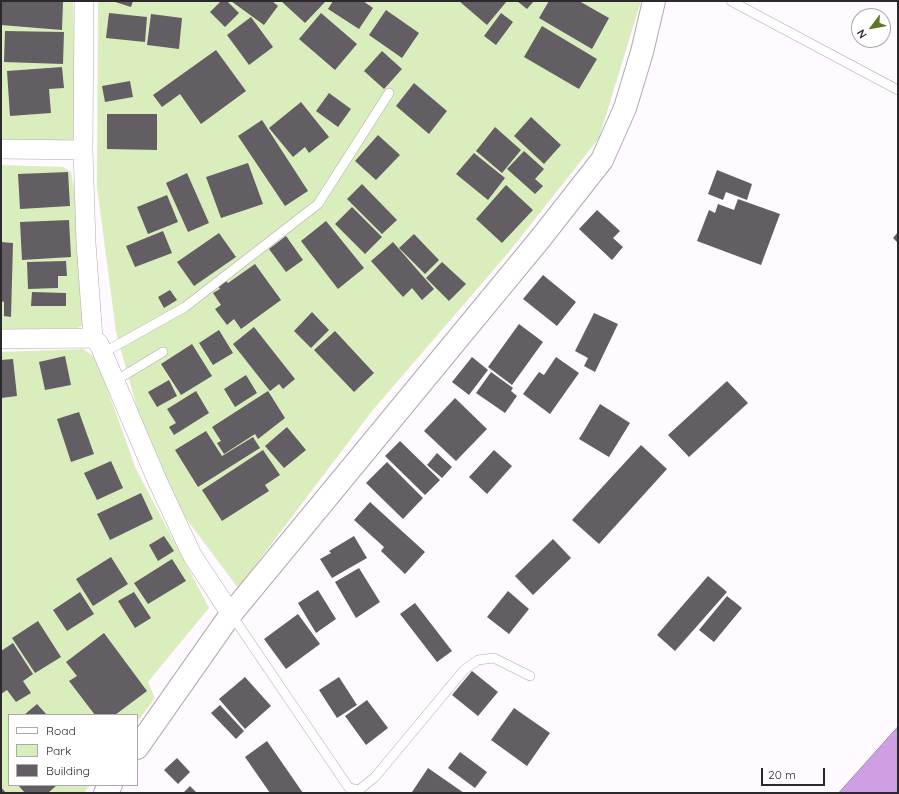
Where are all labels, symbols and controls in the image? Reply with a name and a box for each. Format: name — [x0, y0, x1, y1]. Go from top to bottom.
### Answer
north arrow — [851, 8, 891, 48]
text: N — [854, 27, 870, 41]
legend — [8, 714, 138, 786]
text: Road — [46, 723, 76, 738]
text: Park — [46, 743, 71, 758]
scale bar — [763, 760, 827, 786]
text: Building — [46, 763, 90, 778]
text: 20 m — [768, 767, 796, 782]

